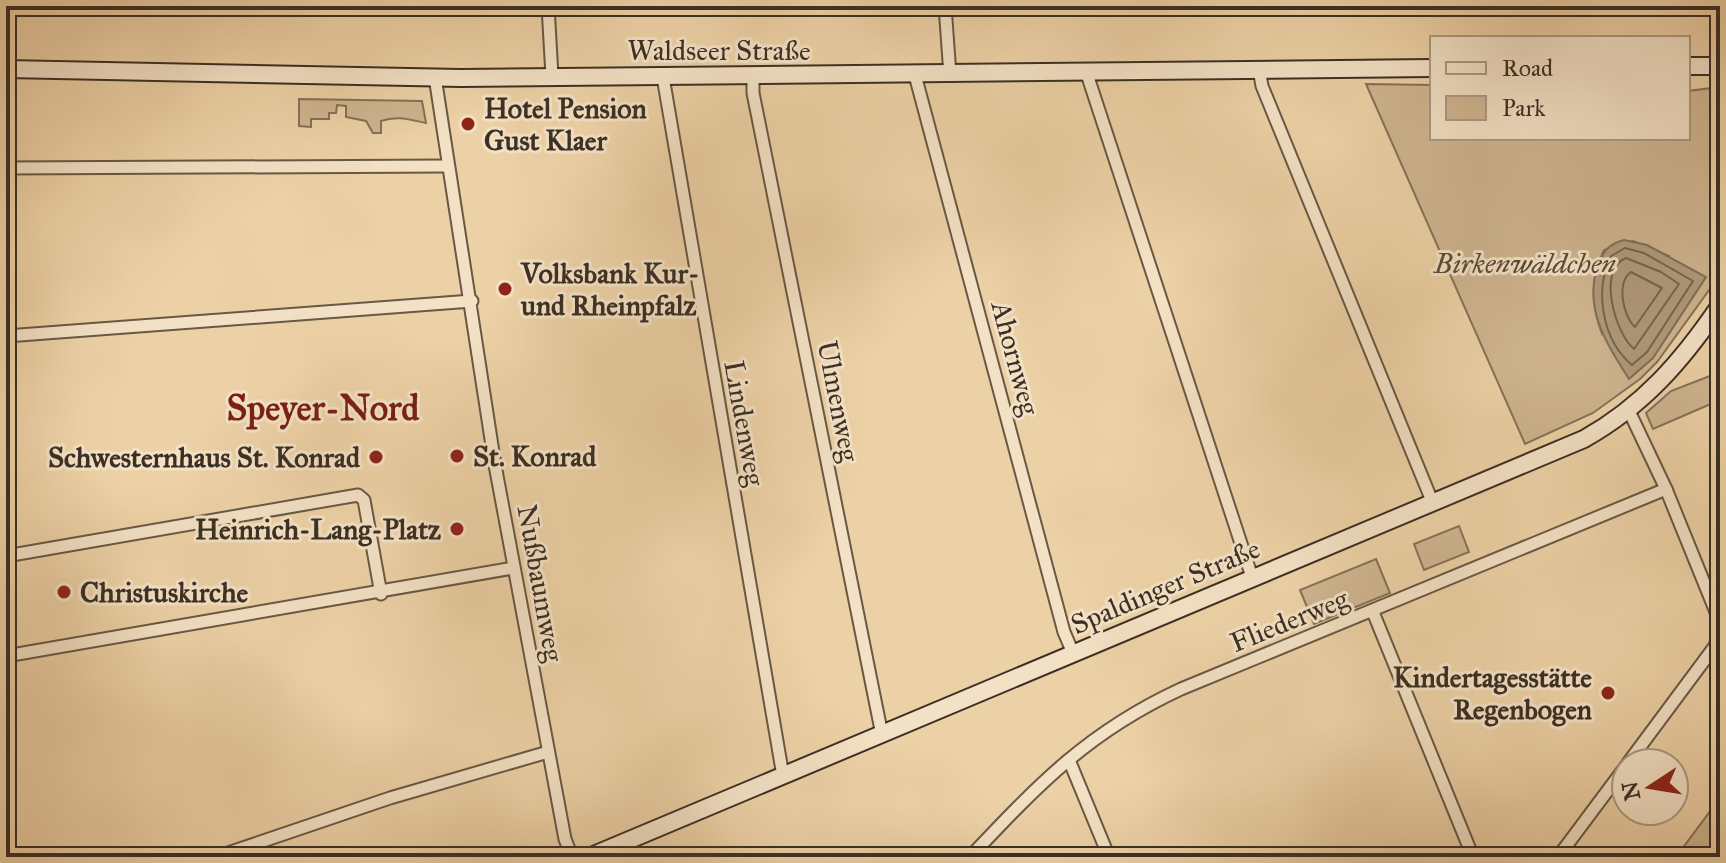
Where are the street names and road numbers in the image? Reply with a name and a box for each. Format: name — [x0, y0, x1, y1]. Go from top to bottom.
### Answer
street label: Waldseer Straße — [627, 33, 811, 68]
street label: Ahornweg — [983, 296, 1048, 420]
street label: Ulmenweg — [810, 338, 868, 465]
street label: Lindenweg — [716, 358, 773, 490]
street label: Nußbaumweg — [509, 502, 572, 665]
street label: Spaldinger Straße — [1065, 531, 1265, 642]
street label: Fliederweg — [1225, 581, 1354, 660]

